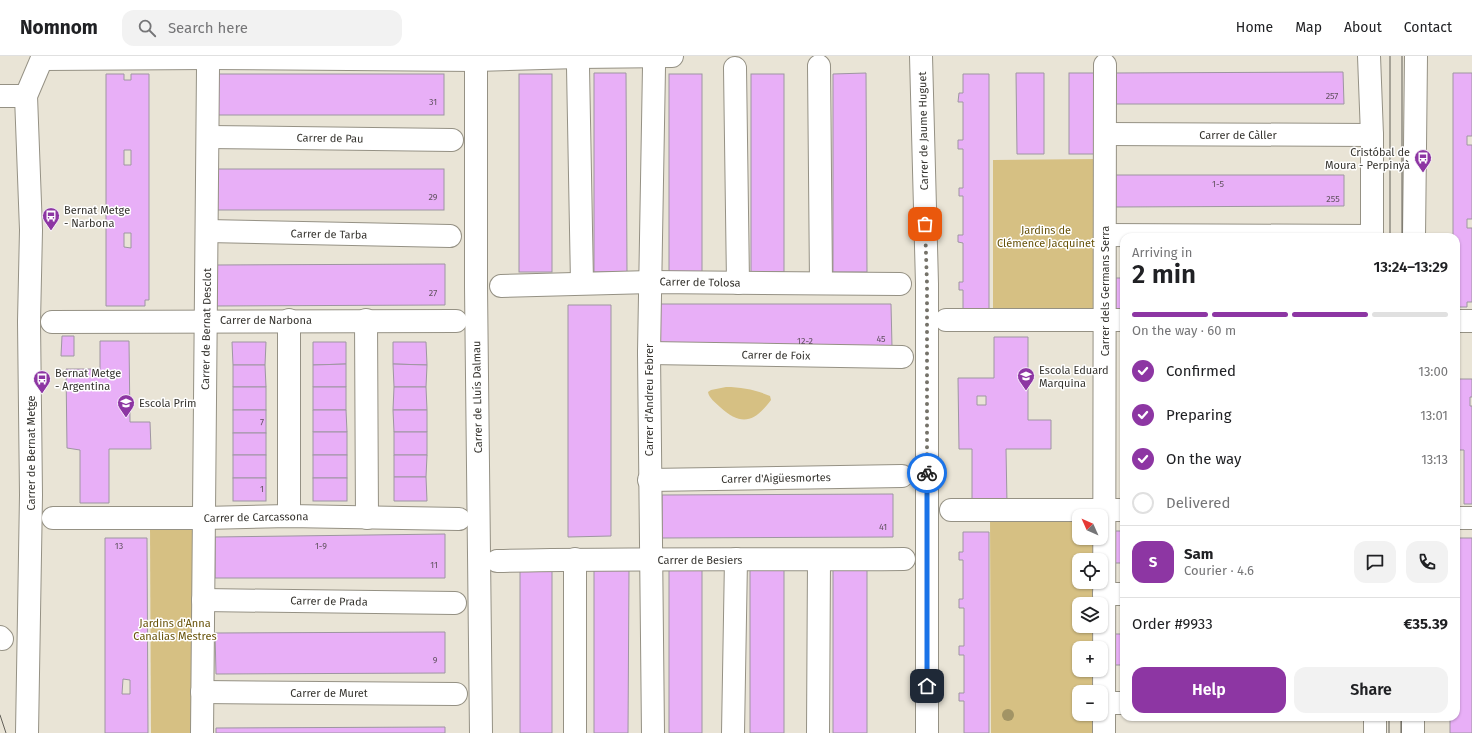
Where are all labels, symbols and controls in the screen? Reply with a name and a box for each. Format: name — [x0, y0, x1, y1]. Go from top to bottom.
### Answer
search box — [122, 10, 402, 46]
text: Nomnom — [20, 16, 98, 39]
icon: search — [136, 17, 158, 39]
text: Search here — [168, 19, 248, 37]
text: Home — [1236, 19, 1273, 36]
text: Map — [1295, 19, 1322, 36]
text: About — [1344, 19, 1382, 36]
text: Contact — [1404, 19, 1452, 36]
street label: Carrer de Jaume Huguet — [916, 71, 931, 190]
house number: 257 — [1326, 91, 1338, 101]
house number: 31 — [429, 97, 437, 107]
street label: Carrer de Càller — [1199, 129, 1277, 142]
street label: Carrer de Pau — [296, 131, 364, 146]
place label: Cristóbal de Moura - Perpinyà — [1325, 146, 1410, 172]
bus stop icon: Cristóbal de Moura - Perpinyà — [1413, 148, 1433, 173]
house number: 1-5 — [1212, 179, 1224, 189]
house number: 29 — [428, 192, 438, 202]
house number: 255 — [1326, 194, 1340, 204]
place label: Bernat Metge - Narbona — [64, 204, 130, 230]
bus stop icon: Bernat Metge - Narbona — [41, 206, 61, 231]
pin — [908, 207, 942, 241]
icon: bag — [914, 213, 936, 235]
park label: Jardins de Clémence Jacquinet — [997, 224, 1095, 250]
street label: Carrer dels Germans Serra — [1099, 226, 1112, 356]
street label: Carrer de Tarba — [291, 227, 367, 242]
text: Arriving in — [1132, 245, 1192, 260]
text: 13:24–13:29 — [1373, 258, 1448, 276]
text: 2 min — [1132, 259, 1196, 290]
street label: Carrer de Bernat Desclot — [199, 268, 214, 390]
street label: Carrer de Tolosa — [659, 275, 741, 290]
house number: 27 — [429, 288, 437, 298]
street label: Carrer de Narbona — [220, 314, 312, 327]
text: On the way · 60 m — [1132, 323, 1236, 338]
house number: 45 — [876, 334, 886, 344]
house number: 12-2 — [797, 336, 813, 346]
street label: Carrer de Lluís Dalmau — [470, 340, 485, 454]
street label: Carrer d'Andreu Febrer — [643, 343, 656, 456]
street label: Carrer de Foix — [742, 348, 811, 363]
icon: check — [1132, 360, 1154, 382]
text: Confirmed — [1166, 362, 1236, 380]
place label: Escola Eduard Marquina — [1039, 364, 1109, 390]
text: 13:00 — [1418, 364, 1448, 379]
school or university icon: Escola Eduard Marquina — [1016, 366, 1036, 391]
place label: Bernat Metge - Argentina — [55, 367, 121, 393]
bus stop icon: Bernat Metge - Argentina — [32, 369, 52, 394]
school or university icon: Escola Prim — [116, 393, 136, 418]
street label: Carrer de Bernat Metge — [25, 396, 38, 510]
place label: Escola Prim — [139, 397, 196, 410]
icon: check — [1132, 404, 1154, 426]
text: Preparing — [1166, 406, 1231, 424]
text: 13:01 — [1420, 408, 1448, 423]
house number: 7 — [260, 417, 264, 427]
icon: check — [1132, 448, 1154, 470]
text: On the way — [1166, 450, 1241, 468]
text: 13:13 — [1421, 452, 1448, 467]
courier — [907, 453, 947, 493]
icon: bike — [916, 462, 938, 484]
street label: Carrer d'Aigüesmortes — [721, 471, 831, 486]
house number: 1 — [260, 484, 264, 494]
text: Delivered — [1166, 494, 1230, 512]
north arrow — [1072, 509, 1108, 545]
map controls — [1072, 509, 1108, 721]
street label: Carrer de Carcassona — [203, 510, 309, 525]
house number: 41 — [879, 522, 887, 532]
house number: 13 — [115, 541, 123, 551]
house number: 1-9 — [315, 541, 327, 551]
button: chat — [1354, 541, 1396, 583]
button: phone — [1406, 541, 1448, 583]
text: Sam — [1184, 545, 1213, 563]
button: locate — [1072, 553, 1108, 589]
text: S — [1149, 553, 1157, 571]
street label: Carrer de Besiers — [658, 554, 742, 567]
house number: 11 — [430, 560, 438, 570]
text: Courier · 4.6 — [1184, 563, 1254, 578]
street label: Carrer de Prada — [290, 594, 368, 609]
button: layers — [1072, 597, 1108, 633]
text: Order #9933 — [1132, 615, 1213, 633]
text: €35.39 — [1403, 615, 1448, 633]
park label: Jardins d'Anna Canalias Mestres — [133, 617, 217, 643]
button: + — [1072, 641, 1108, 677]
house number: 9 — [433, 655, 438, 665]
button: Help — [1132, 667, 1286, 713]
button: Share — [1294, 667, 1448, 713]
pin — [910, 669, 944, 703]
icon: home — [916, 675, 938, 697]
button: − — [1072, 685, 1108, 721]
street label: Carrer de Muret — [290, 687, 368, 700]

